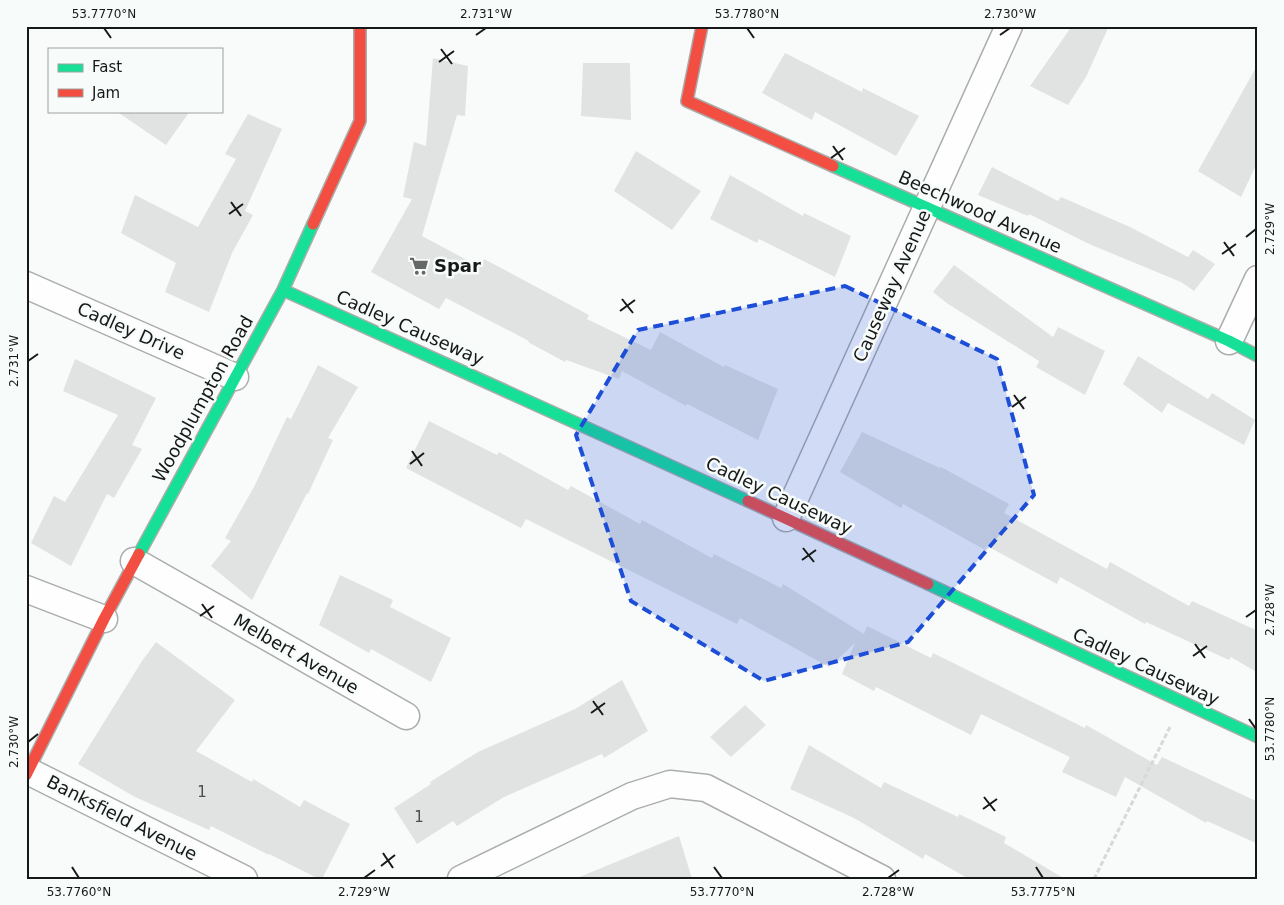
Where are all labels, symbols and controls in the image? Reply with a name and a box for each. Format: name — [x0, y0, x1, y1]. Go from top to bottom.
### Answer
text: 53.7770°N — [72, 7, 136, 21]
text: 2.731°W — [460, 7, 512, 21]
text: 53.7780°N — [715, 7, 779, 21]
text: 2.730°W — [984, 7, 1036, 21]
legend — [48, 48, 222, 112]
text: Fast — [92, 58, 122, 76]
text: Jam — [91, 84, 120, 102]
street label: Beechwood Avenue — [895, 166, 1065, 257]
text: 2.729°W — [1263, 203, 1277, 255]
street label: Causeway Avenue — [849, 206, 935, 365]
supermarket icon: Spar — [408, 255, 430, 277]
place label: Spar — [434, 255, 481, 276]
street label: Cadley Causeway — [333, 286, 488, 370]
street label: Cadley Drive — [74, 297, 188, 364]
street label: Woodplumpton Road — [148, 312, 257, 486]
text: 2.731°W — [7, 335, 21, 387]
street label: Cadley Causeway — [703, 452, 856, 539]
text: 2.728°W — [1263, 584, 1277, 636]
street label: Melbert Avenue — [230, 609, 363, 698]
street label: Cadley Causeway — [1070, 623, 1223, 710]
text: 53.7780°N — [1263, 697, 1277, 761]
text: 2.730°W — [7, 716, 21, 768]
street label: Banksfield Avenue — [43, 771, 201, 865]
house number: 1 — [197, 783, 207, 801]
house number: 1 — [414, 808, 424, 826]
text: 53.7760°N — [47, 885, 111, 899]
text: 2.729°W — [338, 885, 390, 899]
text: 53.7770°N — [690, 885, 754, 899]
text: 2.728°W — [862, 885, 914, 899]
text: 53.7775°N — [1011, 885, 1075, 899]

